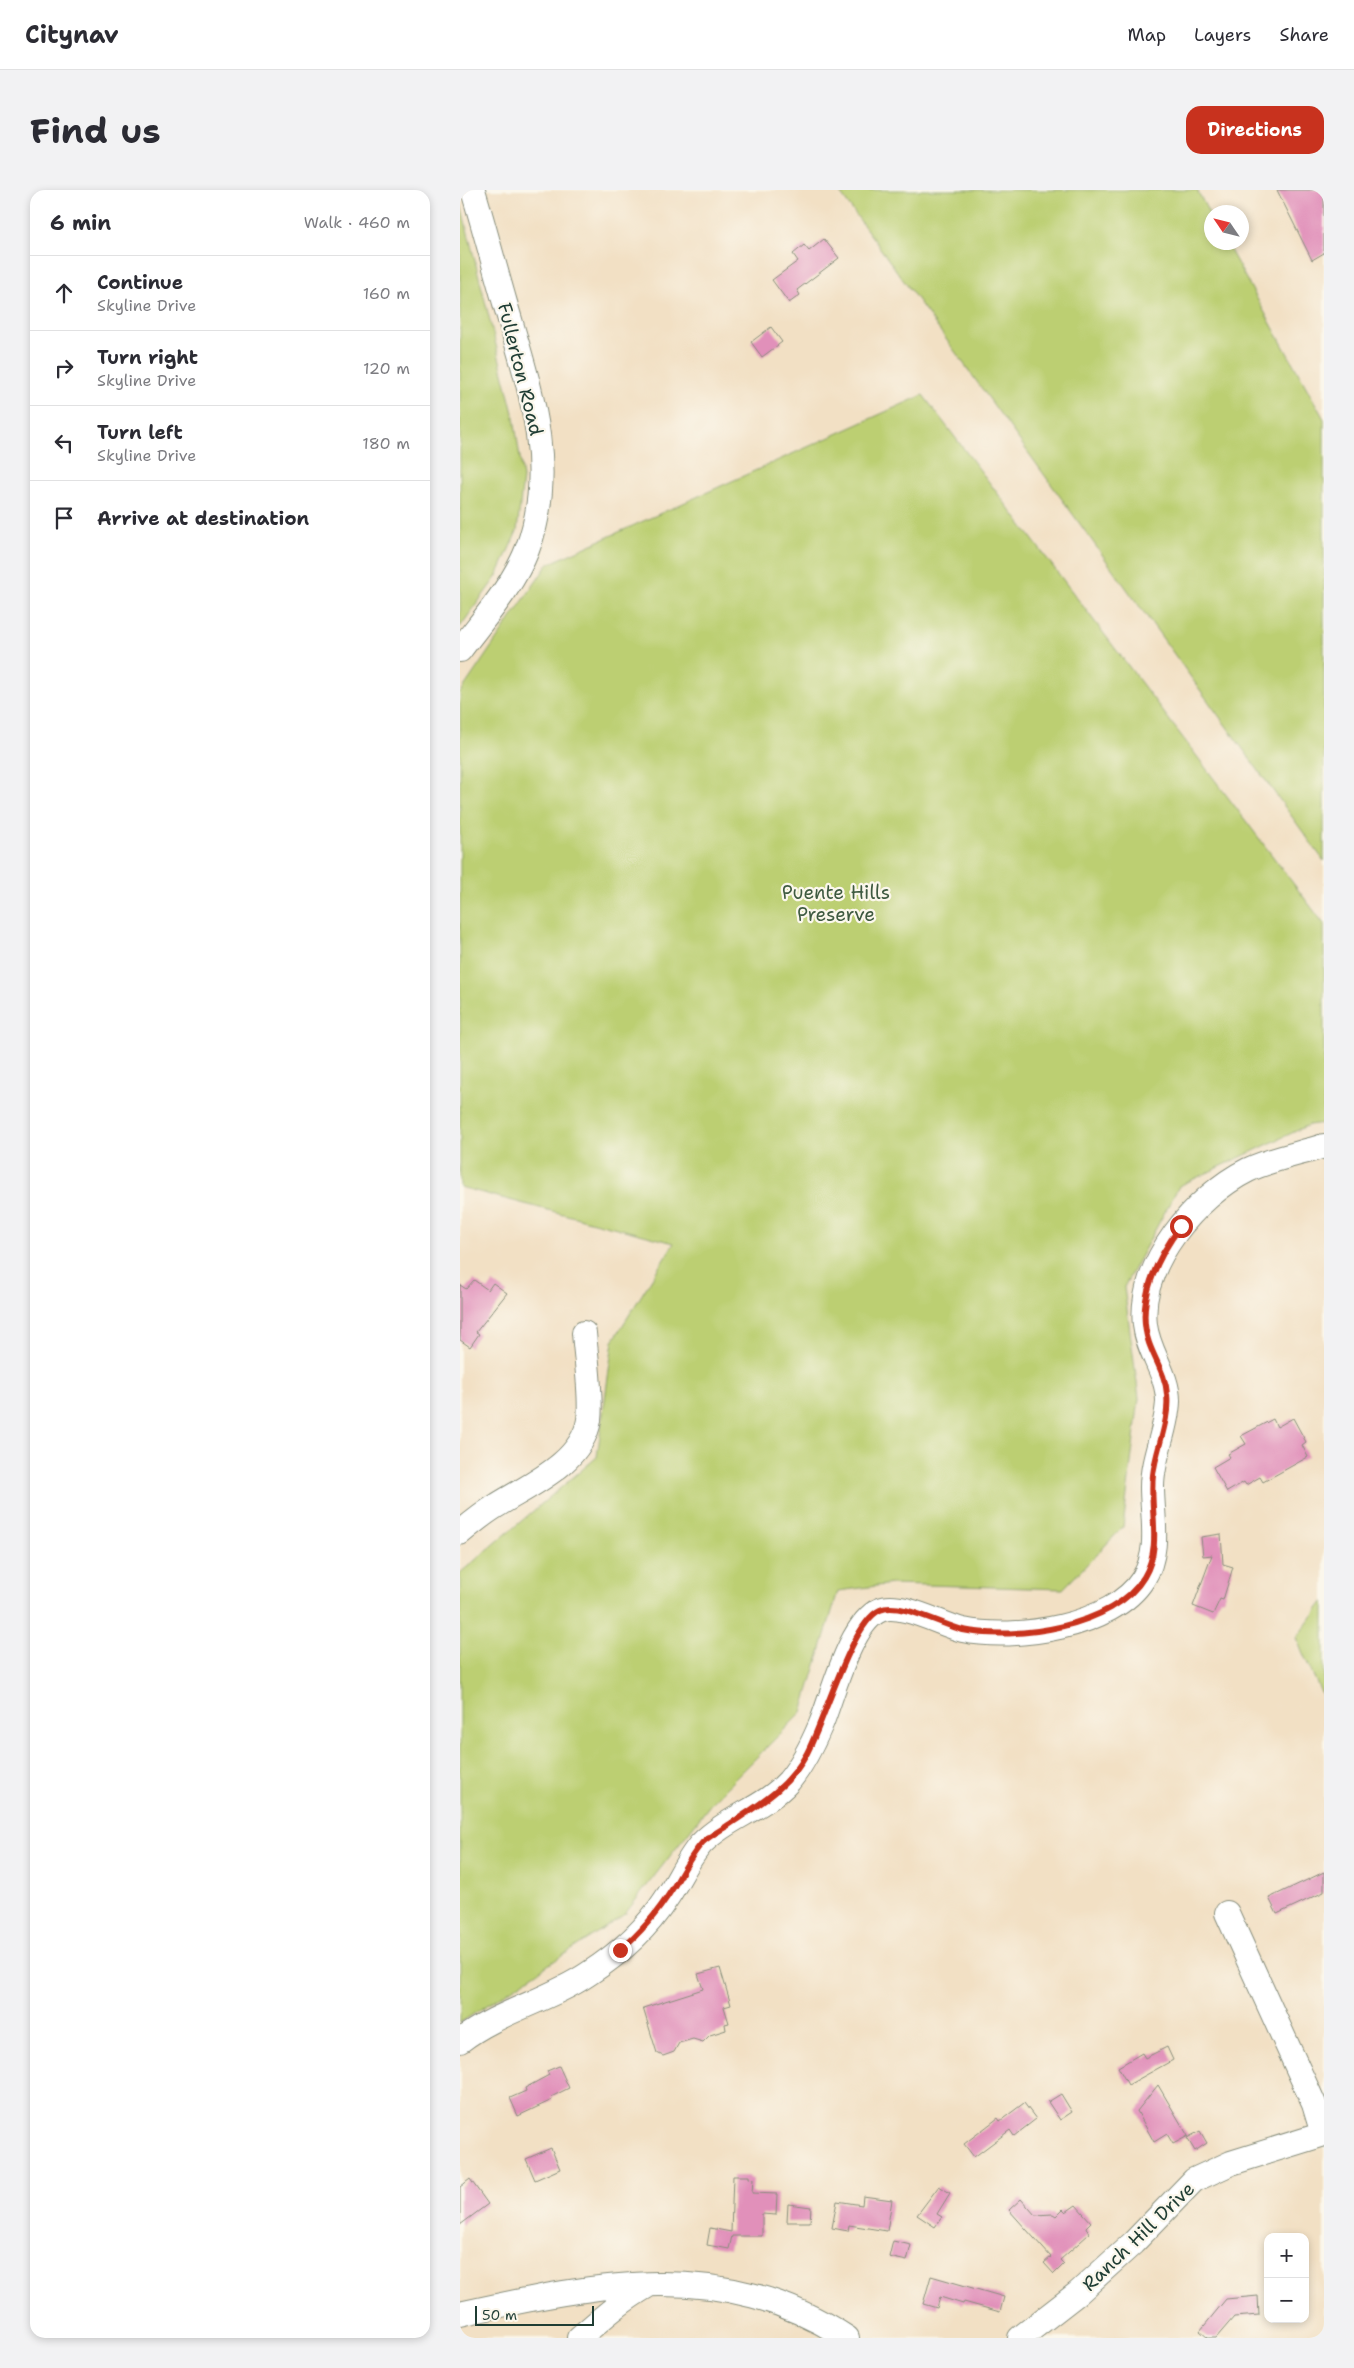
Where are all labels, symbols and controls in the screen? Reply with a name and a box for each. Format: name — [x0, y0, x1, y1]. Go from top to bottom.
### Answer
text: Citynav — [25, 19, 119, 51]
text: Map — [1128, 23, 1166, 47]
text: Layers — [1194, 23, 1251, 47]
text: Share — [1279, 23, 1329, 47]
button: Directions — [1186, 106, 1324, 154]
text: Find us — [30, 107, 161, 154]
north arrow — [1204, 205, 1249, 250]
text: 6 min — [50, 209, 111, 237]
text: Walk · 460 m — [304, 212, 410, 233]
text: Continue — [97, 270, 183, 295]
icon: ahead — [50, 279, 78, 307]
text: 160 m — [363, 283, 410, 304]
text: Skyline Drive — [97, 295, 196, 316]
street label: Fullerton Road — [492, 300, 549, 438]
text: Turn right — [97, 345, 198, 370]
icon: right — [50, 354, 78, 382]
text: 120 m — [363, 358, 410, 379]
text: Skyline Drive — [97, 370, 196, 391]
text: Turn left — [97, 420, 183, 445]
icon: left — [50, 429, 78, 457]
text: 180 m — [362, 433, 410, 454]
text: Skyline Drive — [97, 445, 196, 466]
icon: arrive — [50, 504, 78, 532]
text: Arrive at destination — [97, 506, 309, 531]
park label: Puente Hills Preserve — [782, 880, 890, 927]
route start — [1170, 1215, 1193, 1238]
route end — [609, 1939, 632, 1962]
street label: Ranch Hill Drive — [1077, 2176, 1200, 2296]
map controls — [1264, 2233, 1309, 2323]
button: + — [1264, 2233, 1309, 2278]
button: − — [1264, 2278, 1309, 2323]
scale bar — [475, 2303, 594, 2326]
text: 50 m — [482, 2306, 517, 2324]

